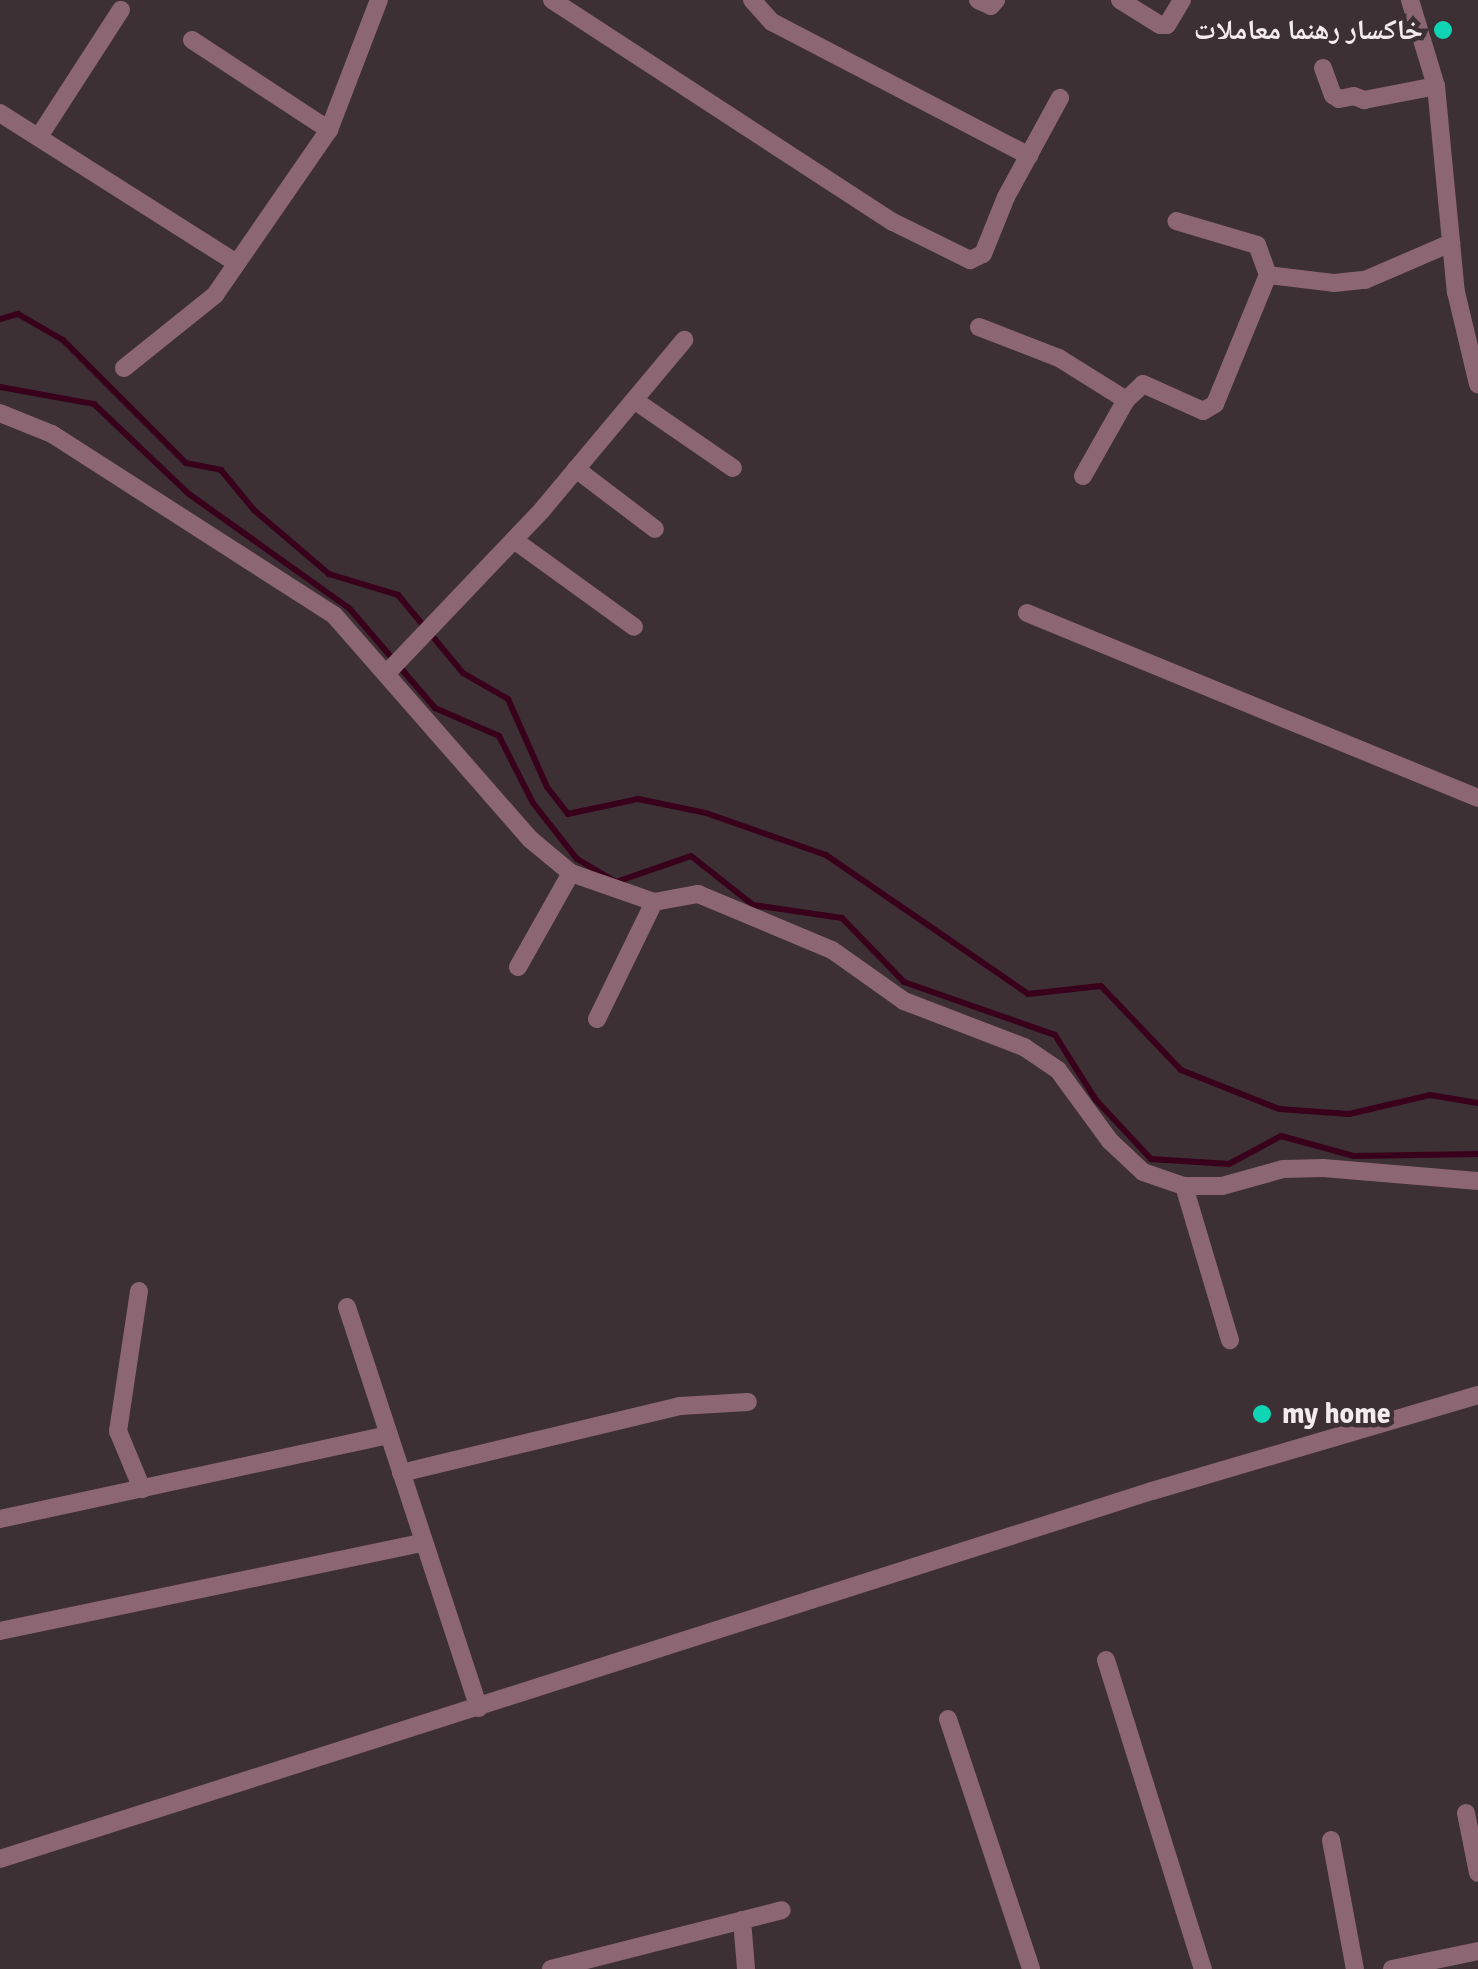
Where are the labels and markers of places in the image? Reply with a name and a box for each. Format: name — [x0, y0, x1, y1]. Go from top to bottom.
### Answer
place label: خاکسار رهنما معاملات — [1194, 13, 1423, 47]
marker: خاکسار رهنما معاملات — [1432, 19, 1454, 41]
place label: my home — [1282, 1397, 1391, 1431]
marker: my home — [1251, 1403, 1273, 1425]

